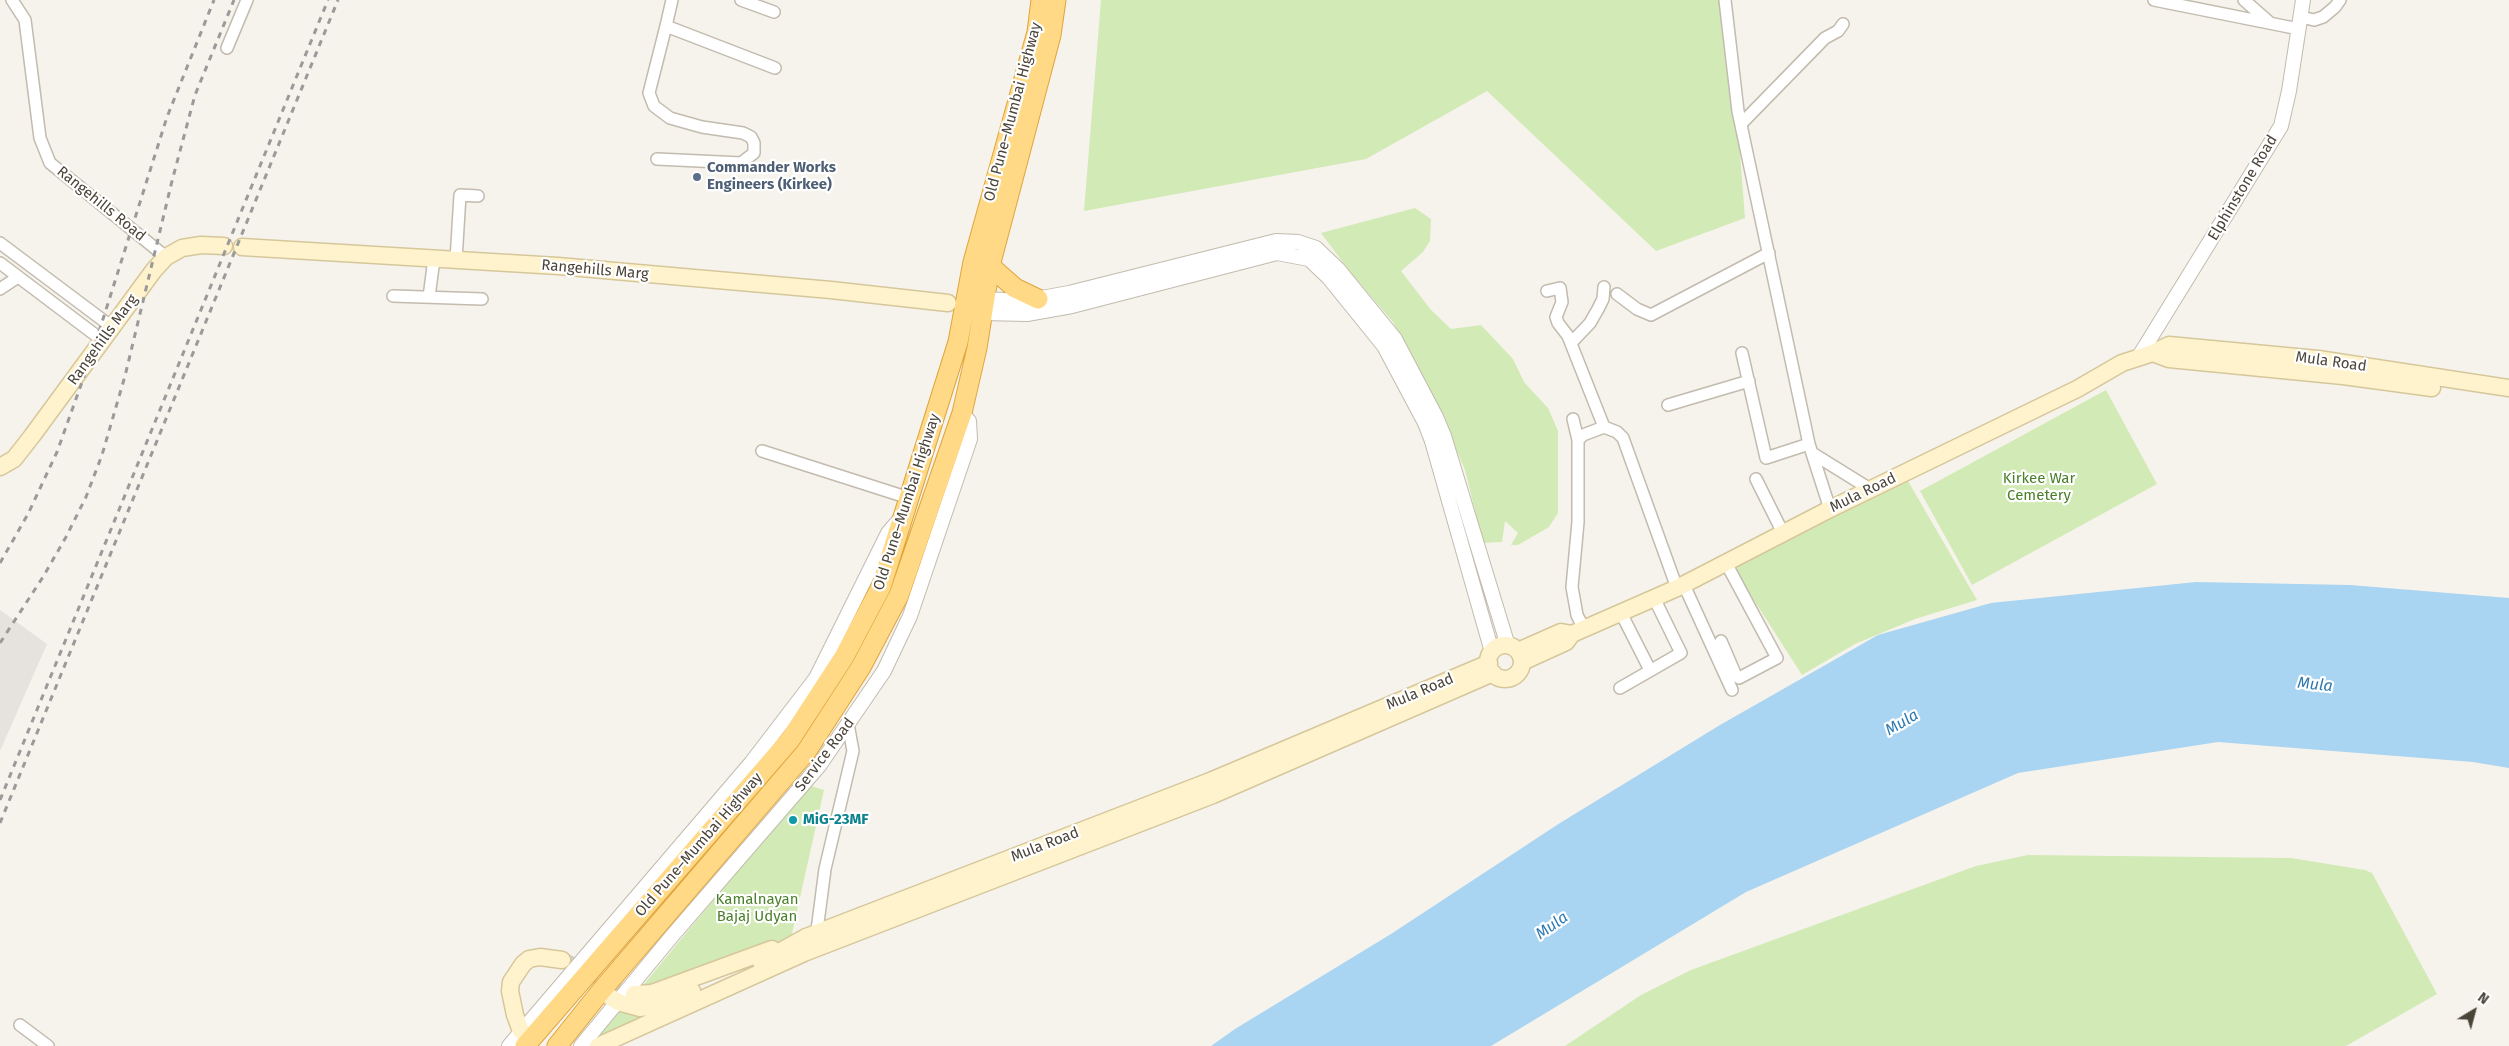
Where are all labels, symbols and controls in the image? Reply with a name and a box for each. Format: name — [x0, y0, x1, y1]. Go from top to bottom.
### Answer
street label: Old Pune–Mumbai Highway — [980, 20, 1046, 204]
street label: Elphinstone Road — [2205, 132, 2281, 244]
place label: Commander Works Engineers (Kirkee) — [707, 159, 836, 194]
street label: Rangehills Road — [53, 163, 149, 245]
marker: Commander Works Engineers (Kirkee) — [691, 171, 703, 183]
street label: Rangehills Marg — [541, 256, 649, 284]
street label: Rangehills Marg — [64, 291, 142, 389]
street label: Mula Road — [2294, 348, 2368, 376]
street label: Old Pune–Mumbai Highway — [870, 411, 944, 593]
street label: Mula Road — [1827, 469, 1899, 517]
park label: Kirkee War Cemetery — [2003, 470, 2075, 505]
street label: Mula Road — [1384, 670, 1456, 714]
water label: Mula — [2296, 674, 2334, 696]
water label: Mula — [1882, 706, 1922, 740]
street label: Service Road — [792, 715, 858, 795]
street label: Old Pune–Mumbai Highway — [632, 769, 766, 921]
place label: MiG-23MF — [803, 811, 869, 829]
marker: MiG-23MF — [787, 814, 799, 826]
street label: Mula Road — [1008, 824, 1082, 866]
park label: Kamalnayan Bajaj Udyan — [716, 891, 798, 926]
water label: Mula — [1532, 908, 1572, 944]
north arrow — [2449, 986, 2499, 1036]
text: N — [2474, 989, 2492, 1008]

